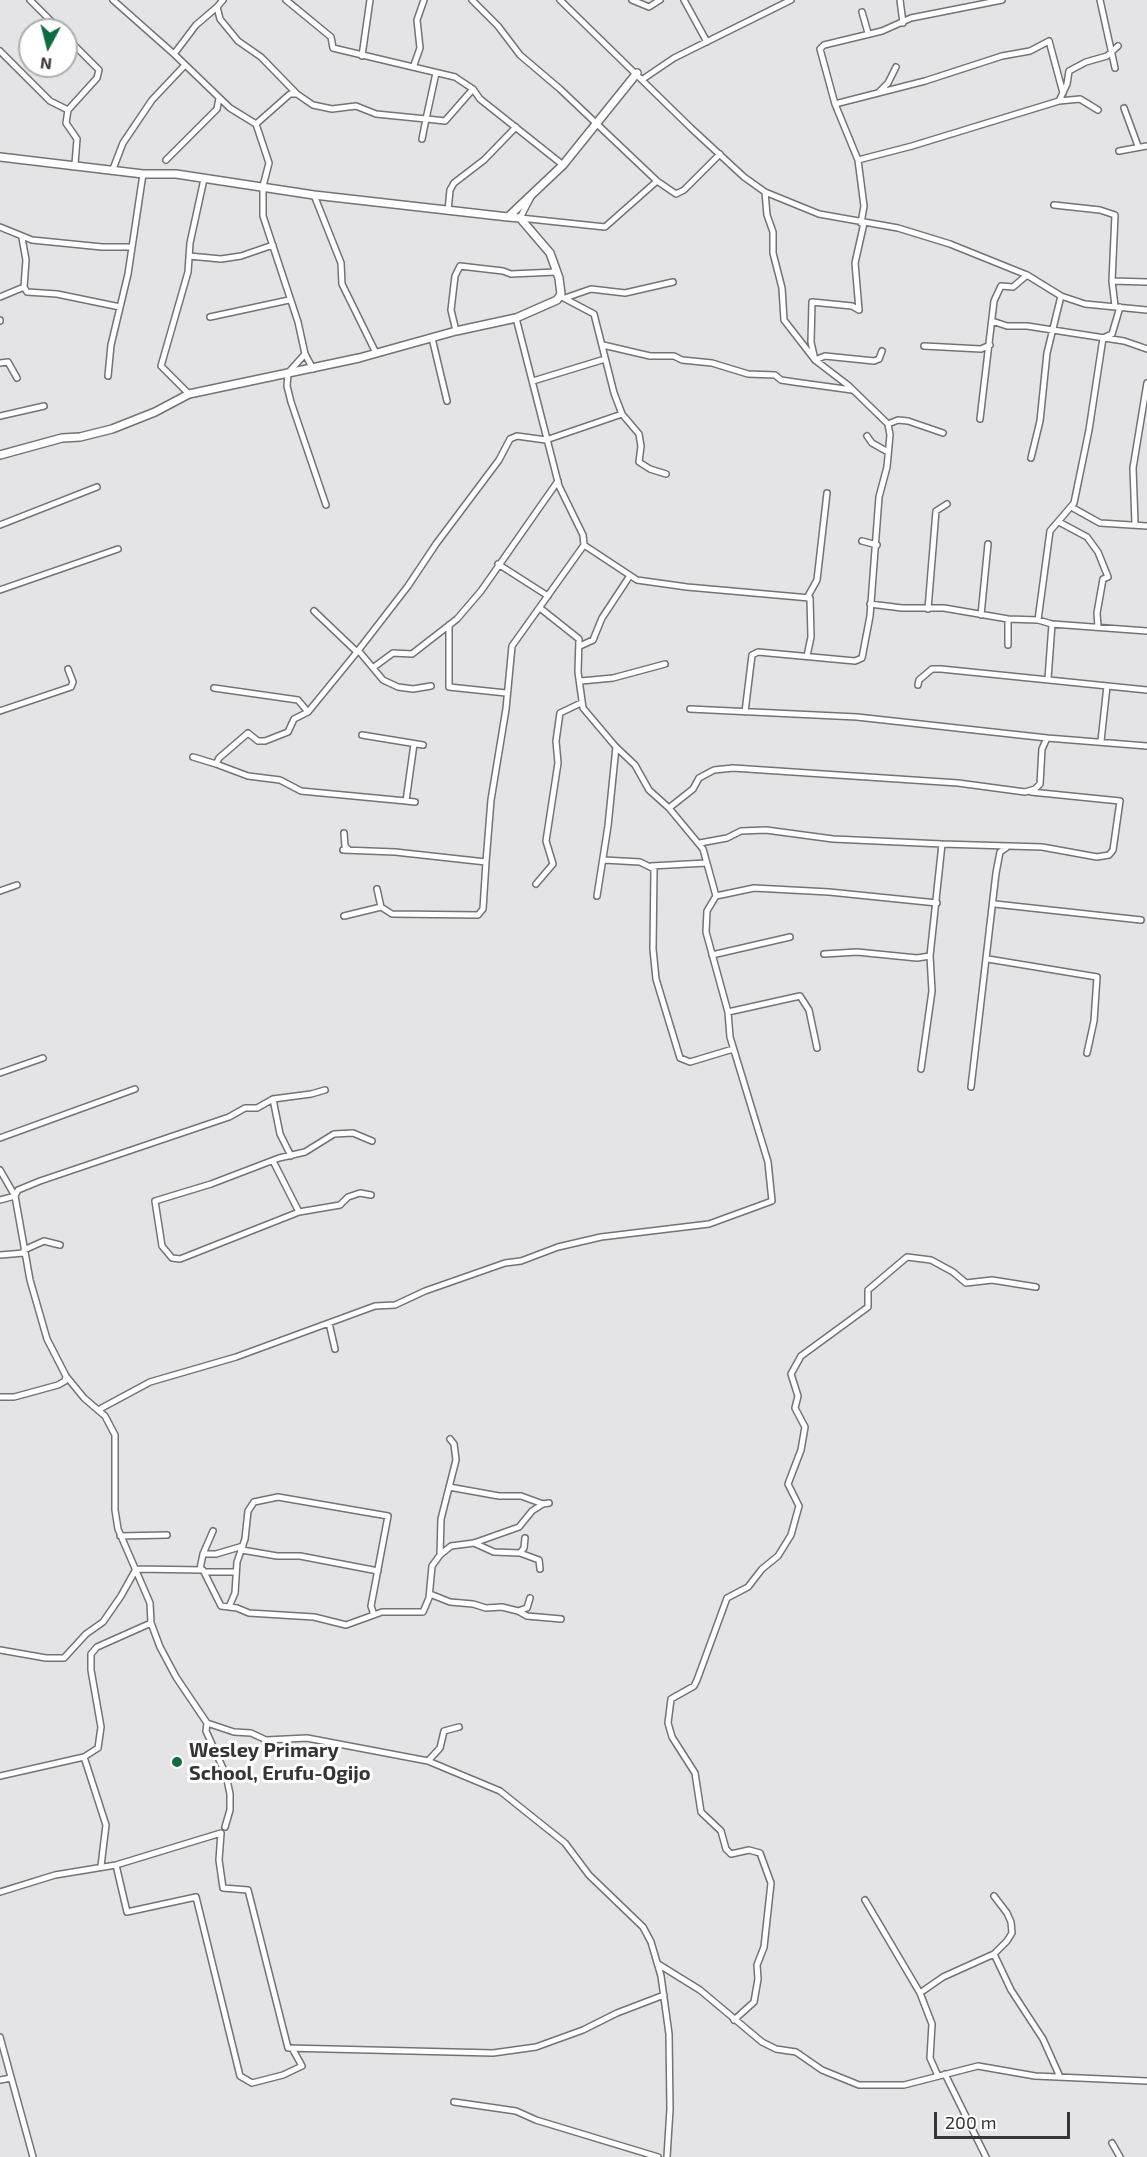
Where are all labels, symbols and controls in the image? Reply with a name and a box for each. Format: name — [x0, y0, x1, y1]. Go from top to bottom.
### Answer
north arrow — [18, 18, 78, 78]
text: N — [39, 54, 53, 75]
place label: Wesley Primary School, Erufu-Ogijo — [189, 1738, 371, 1785]
marker: Wesley Primary School, Erufu-Ogijo — [170, 1755, 184, 1769]
scale bar — [937, 2100, 1074, 2138]
text: 200 m — [945, 2111, 997, 2133]

